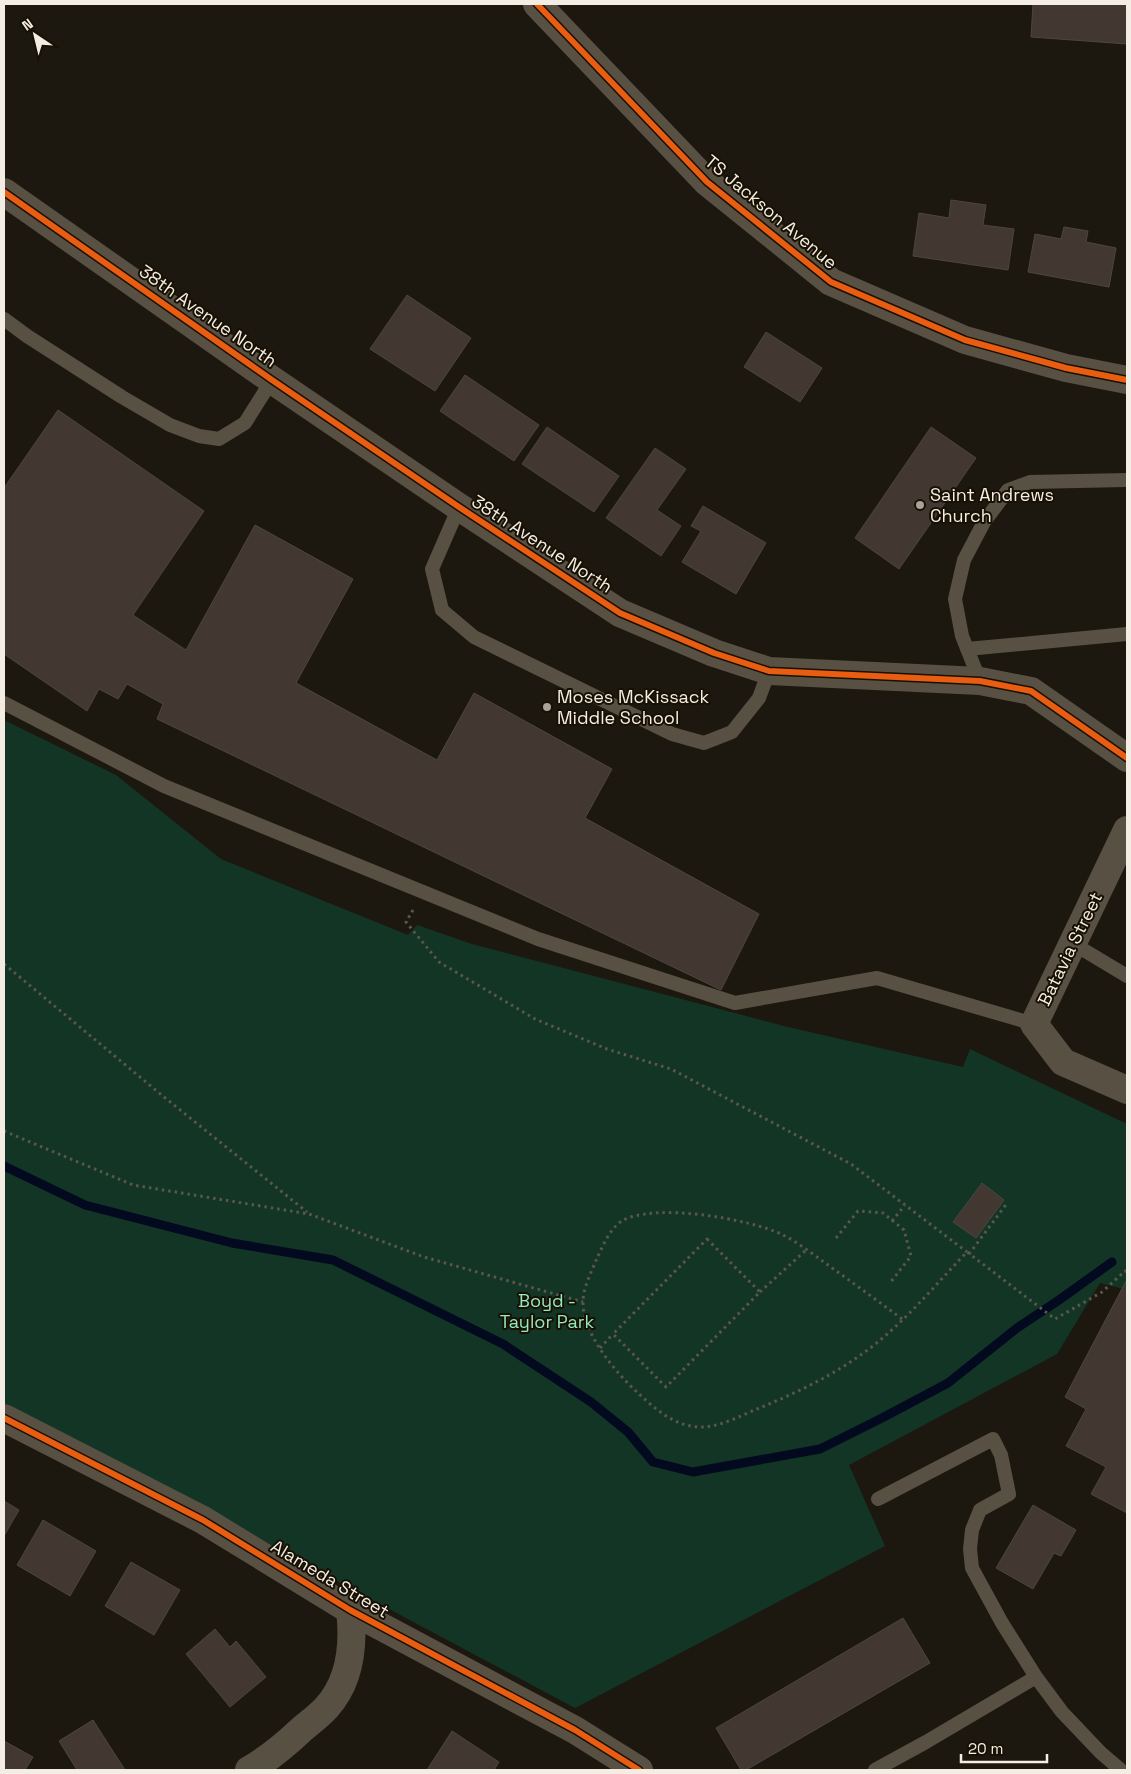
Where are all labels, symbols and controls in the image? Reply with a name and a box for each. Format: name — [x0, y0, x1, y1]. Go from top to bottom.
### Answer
north arrow — [10, 10, 60, 60]
text: N — [19, 14, 37, 34]
street label: TS Jackson Avenue — [700, 149, 842, 274]
street label: 38th Avenue North — [135, 259, 282, 372]
place label: Saint Andrews Church — [930, 483, 1054, 527]
street label: 38th Avenue North — [468, 490, 617, 598]
marker: Saint Andrews Church — [914, 499, 926, 511]
place label: Moses McKissack Middle School — [557, 685, 709, 729]
marker: Moses McKissack Middle School — [541, 701, 553, 713]
street label: Batavia Street — [1032, 888, 1107, 1009]
park label: Boyd - Taylor Park — [500, 1289, 595, 1333]
street label: Alameda Street — [267, 1534, 394, 1623]
scale bar — [961, 1732, 1047, 1764]
text: 20 m — [968, 1739, 1003, 1758]

